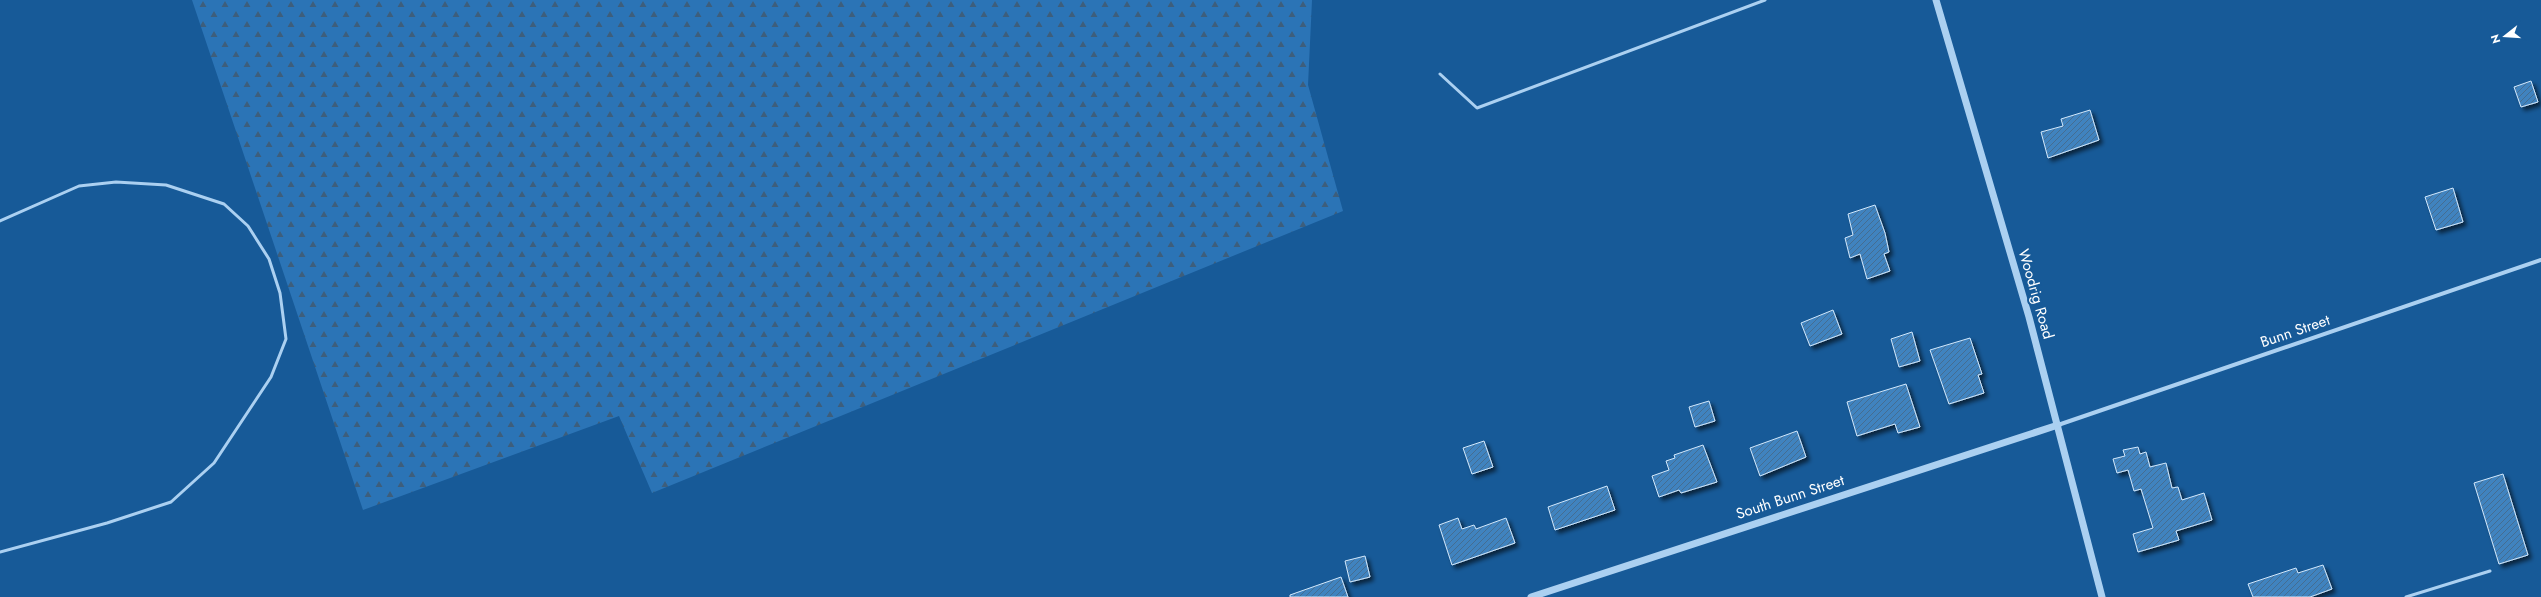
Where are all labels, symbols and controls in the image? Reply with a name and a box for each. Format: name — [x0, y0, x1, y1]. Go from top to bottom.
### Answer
north arrow — [2485, 16, 2525, 56]
text: N — [2487, 32, 2504, 45]
street label: Woodrig Road — [2013, 246, 2059, 342]
street label: Bunn Street — [2257, 309, 2333, 353]
street label: South Bunn Street — [1733, 469, 1847, 525]

